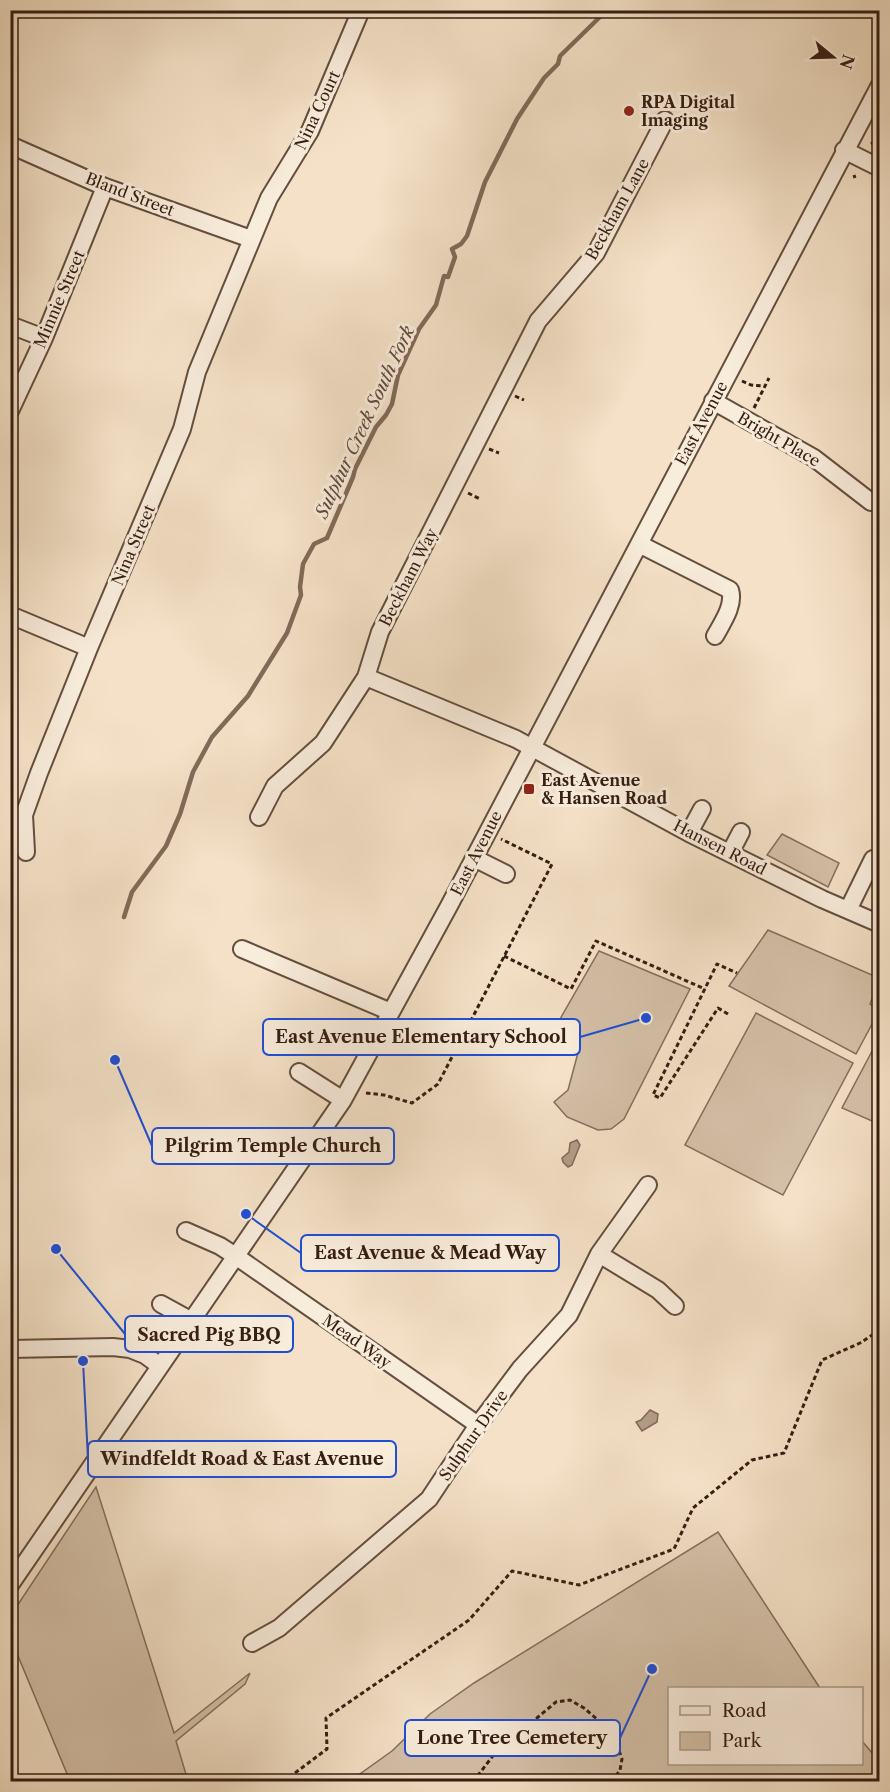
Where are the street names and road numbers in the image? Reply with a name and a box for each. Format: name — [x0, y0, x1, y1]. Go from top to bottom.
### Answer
street label: Nina Court — [290, 67, 344, 153]
street label: Beckham Lane — [581, 155, 653, 263]
street label: Bland Street — [83, 168, 178, 220]
street label: Minnie Street — [29, 247, 89, 351]
street label: East Avenue — [670, 377, 732, 469]
street label: Bright Place — [734, 407, 824, 471]
street label: Nina Street — [107, 501, 159, 588]
street label: Beckham Way — [375, 523, 442, 630]
street label: East Avenue — [446, 807, 506, 899]
street label: Hansen Road — [670, 815, 770, 879]
street label: Mead Way — [319, 1310, 396, 1373]
street label: Sulphur Drive — [434, 1386, 512, 1484]

